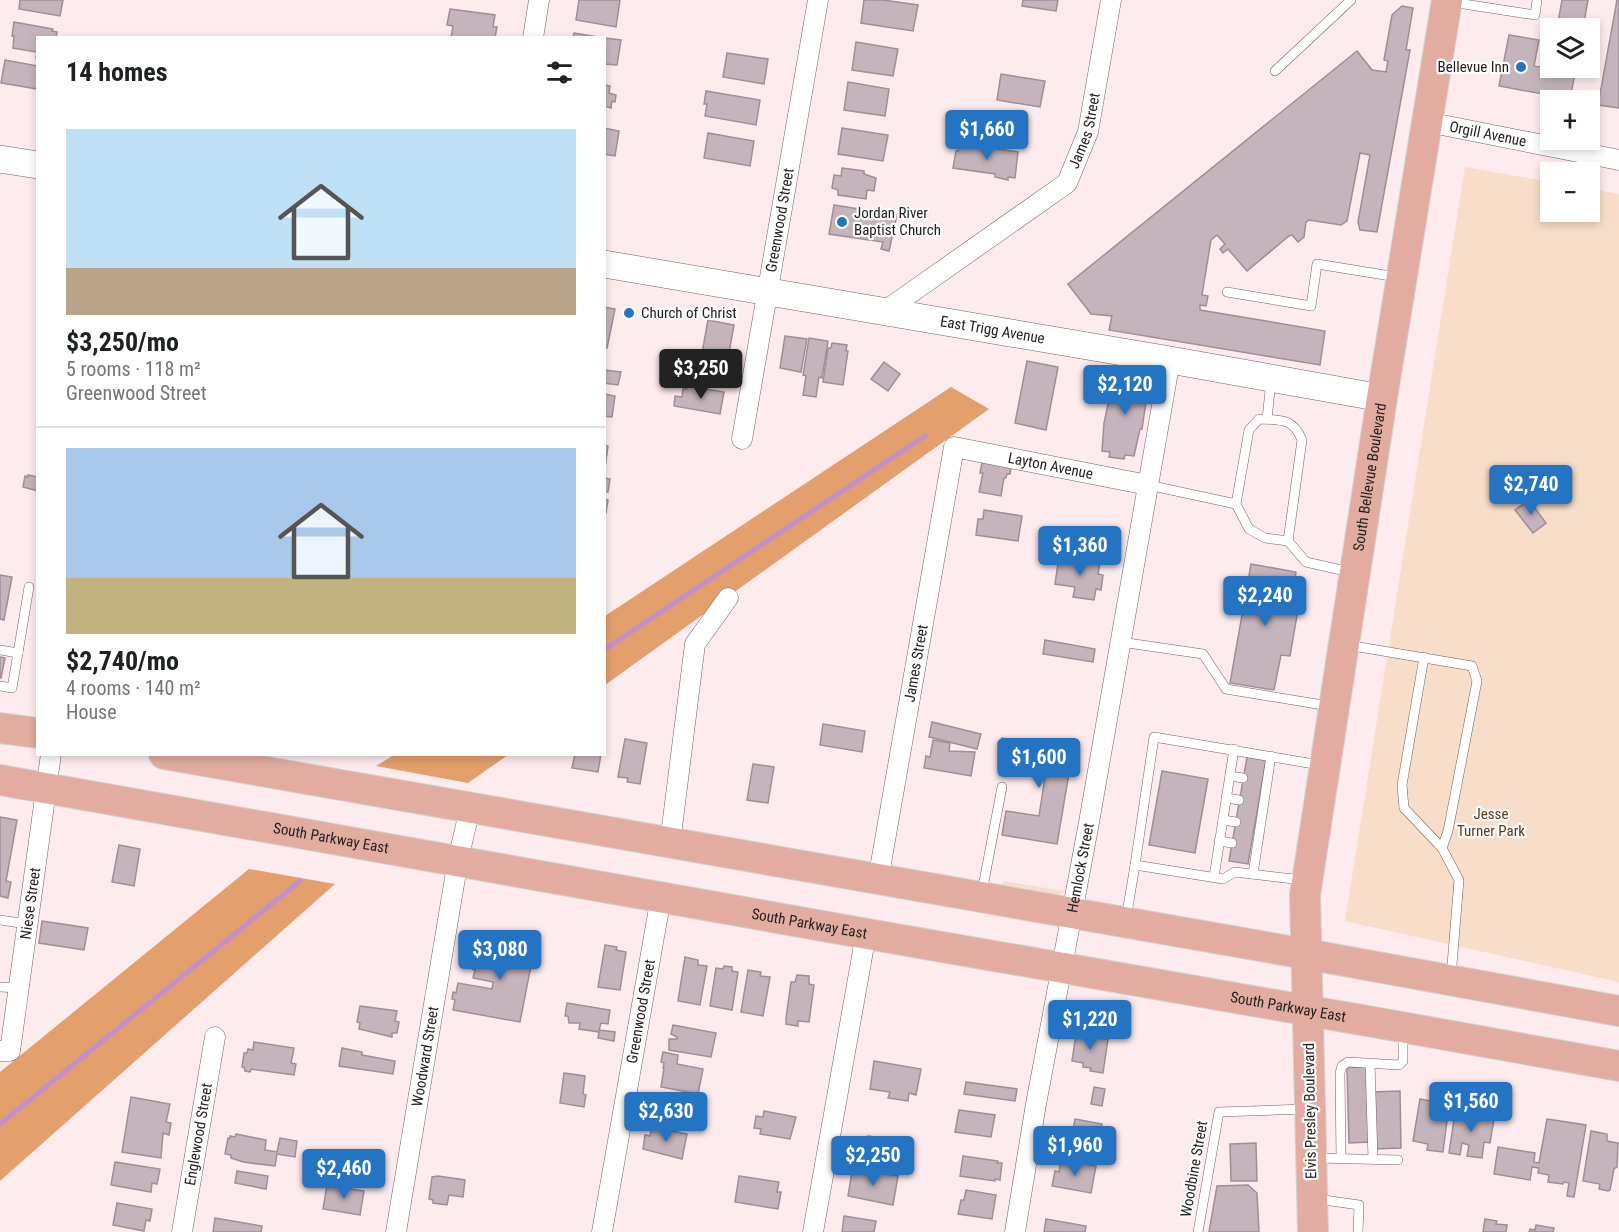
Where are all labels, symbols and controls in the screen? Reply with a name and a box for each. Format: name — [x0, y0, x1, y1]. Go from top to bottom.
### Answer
map controls — [1540, 18, 1600, 222]
button: layers — [1540, 18, 1600, 78]
icon: filters — [543, 56, 576, 89]
text: 14 homes — [66, 57, 168, 87]
place label: Bellevue Inn — [1438, 58, 1509, 76]
marker: Bellevue Inn — [1514, 60, 1528, 74]
button: + — [1540, 90, 1600, 150]
street label: James Street — [1065, 92, 1104, 171]
pin: $1,660 — [938, 110, 1036, 161]
text: $1,660 — [959, 117, 1015, 141]
street label: Orgill Avenue — [1448, 118, 1528, 150]
button: − — [1540, 162, 1600, 222]
street label: Greenwood Street — [762, 167, 798, 274]
icon: home — [267, 168, 375, 276]
place label: Jordan River Baptist Church — [854, 204, 941, 239]
marker: Jordan River Baptist Church — [835, 215, 849, 229]
place label: Church of Christ — [641, 304, 737, 322]
marker: Church of Christ — [622, 306, 636, 320]
street label: East Trigg Avenue — [939, 312, 1046, 348]
text: $3,250/mo — [66, 327, 179, 357]
pin: $3,250 — [652, 349, 750, 400]
text: $3,250 — [673, 356, 729, 380]
text: 5 rooms · 118 m² — [66, 357, 201, 381]
pin: $2,120 — [1076, 365, 1174, 416]
text: $2,120 — [1097, 372, 1153, 396]
text: Greenwood Street — [66, 381, 207, 405]
street label: South Bellevue Boulevard — [1349, 402, 1390, 552]
street label: Layton Avenue — [1007, 449, 1095, 483]
pin: $2,740 — [1482, 465, 1580, 516]
text: $2,740 — [1503, 472, 1559, 496]
icon: home — [267, 487, 375, 595]
pin: $1,360 — [1031, 526, 1129, 577]
text: $1,360 — [1052, 533, 1108, 557]
pin: $2,240 — [1216, 576, 1314, 627]
text: $2,240 — [1237, 583, 1293, 607]
street label: James Street — [900, 623, 932, 703]
text: $2,740/mo — [66, 646, 179, 676]
text: 4 rooms · 140 m² — [66, 676, 201, 700]
text: House — [66, 700, 117, 724]
pin: $1,600 — [990, 738, 1088, 789]
text: $1,600 — [1011, 745, 1067, 769]
park label: Jesse Turner Park — [1457, 805, 1525, 840]
street label: South Parkway East — [272, 819, 390, 857]
street label: Hemlock Street — [1063, 822, 1098, 914]
street label: Niese Street — [17, 866, 44, 940]
street label: South Parkway East — [750, 905, 868, 943]
pin: $3,080 — [451, 930, 549, 981]
text: $3,080 — [472, 937, 528, 961]
street label: Greenwood Street — [623, 958, 659, 1065]
street label: South Parkway East — [1229, 988, 1347, 1026]
pin: $1,220 — [1041, 1000, 1139, 1051]
street label: Woodward Street — [408, 1005, 442, 1108]
text: $1,220 — [1062, 1007, 1118, 1031]
street label: Elvis Presley Boulevard — [1300, 1043, 1320, 1179]
street label: Englewood Street — [181, 1082, 216, 1187]
pin: $1,560 — [1422, 1082, 1520, 1133]
text: $1,560 — [1443, 1089, 1499, 1113]
pin: $2,630 — [617, 1092, 715, 1143]
text: $2,630 — [638, 1099, 694, 1123]
street label: Woodbine Street — [1177, 1119, 1211, 1219]
pin: $1,960 — [1026, 1126, 1124, 1177]
text: $1,960 — [1047, 1133, 1103, 1157]
pin: $2,250 — [824, 1136, 922, 1187]
text: $2,250 — [845, 1143, 901, 1167]
pin: $2,460 — [295, 1149, 393, 1200]
text: $2,460 — [316, 1156, 372, 1180]

